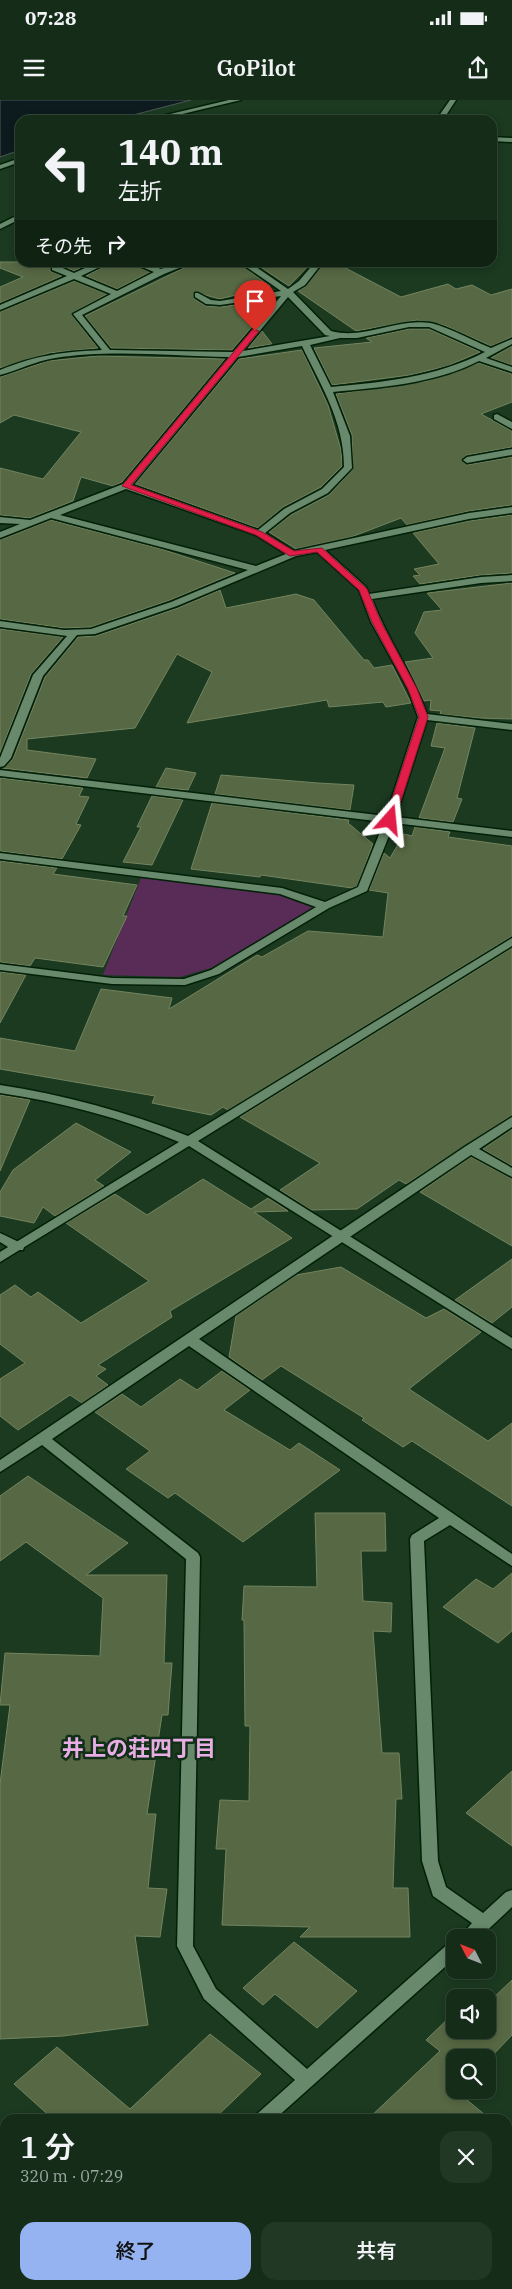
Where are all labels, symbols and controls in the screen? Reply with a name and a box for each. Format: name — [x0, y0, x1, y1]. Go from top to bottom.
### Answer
text: 07:28 — [25, 6, 76, 30]
text: GoPilot — [217, 53, 295, 82]
icon: menu — [20, 54, 48, 82]
icon: share — [464, 54, 492, 82]
text: 140 m — [118, 129, 223, 175]
icon: left — [35, 135, 100, 200]
text: 左折 — [118, 176, 162, 205]
icon: right — [102, 230, 130, 258]
text: その先 — [35, 234, 92, 258]
pin — [234, 280, 276, 331]
icon: arrive — [241, 287, 269, 315]
position arrow — [363, 793, 415, 845]
district label: 井上の荘四丁目 — [62, 1733, 216, 1762]
north arrow — [446, 1929, 496, 1979]
map controls — [446, 1929, 496, 2099]
button: sound — [446, 1989, 496, 2039]
button: search — [446, 2049, 496, 2099]
text: 1 分 — [20, 2127, 75, 2166]
button: close — [440, 2131, 492, 2183]
text: 320 m · 07:29 — [20, 2166, 123, 2186]
button: 終了 — [20, 2222, 251, 2280]
button: 共有 — [261, 2222, 492, 2280]

